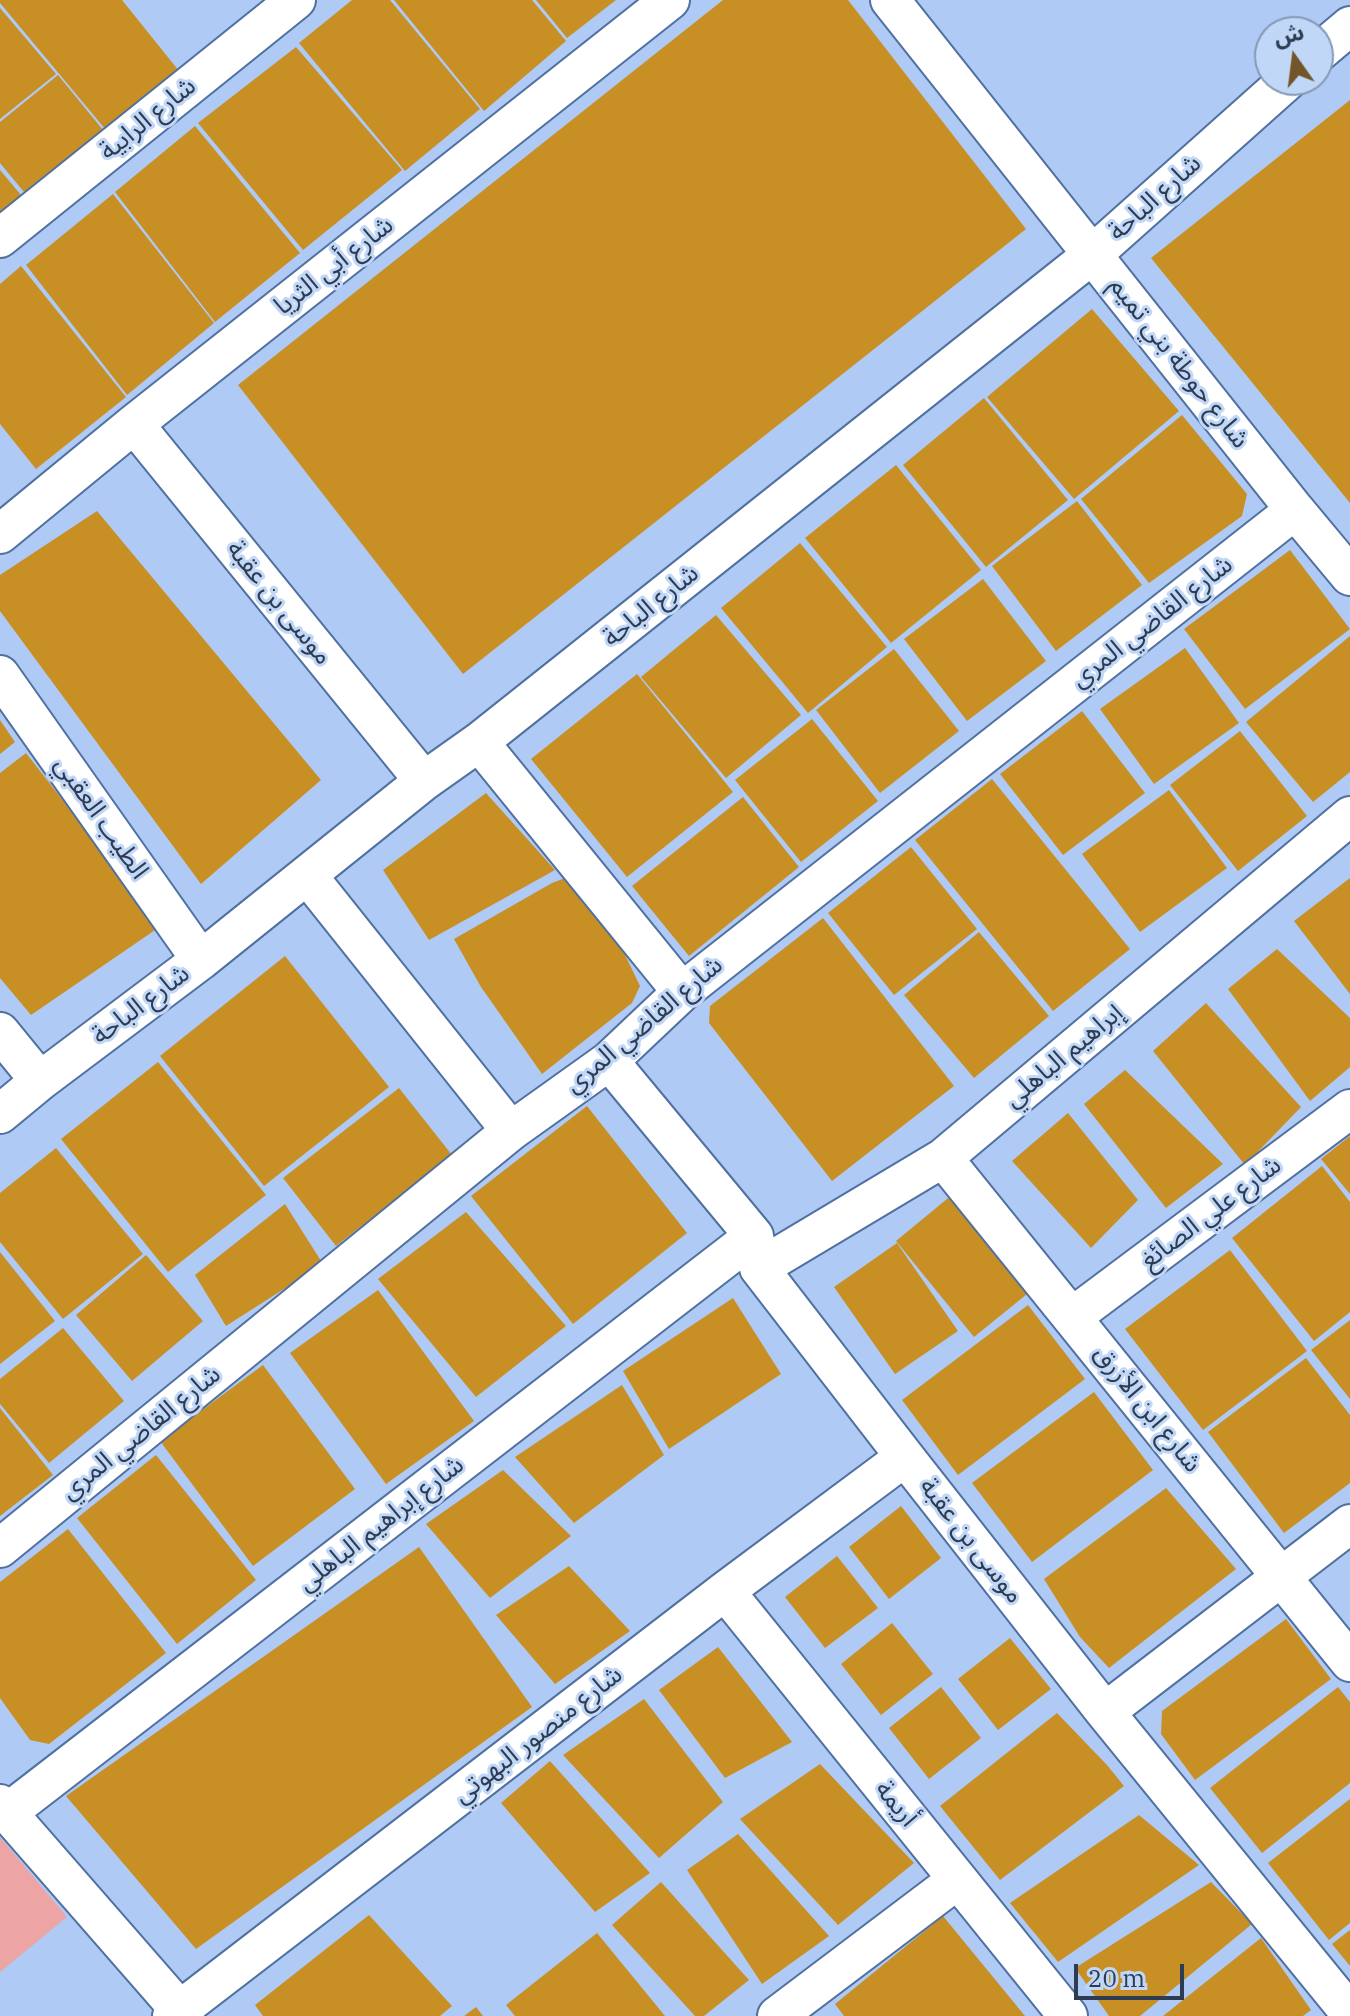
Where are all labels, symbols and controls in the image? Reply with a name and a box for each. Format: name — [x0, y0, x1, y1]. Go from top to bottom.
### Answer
north arrow — [1254, 16, 1334, 96]
text: ش — [1270, 16, 1307, 52]
street label: شارع الرابية — [94, 71, 202, 167]
street label: شارع الباحة — [1102, 148, 1208, 248]
street label: شارع أبي الثريا — [268, 210, 400, 322]
street label: شارع حوطة بني تميم — [1102, 271, 1256, 455]
street label: موسى بن عقبة — [219, 535, 339, 671]
street label: شارع القاضي المري — [1065, 549, 1239, 695]
street label: شارع الباحة — [597, 558, 705, 654]
street label: الطيب العقبي — [47, 750, 155, 886]
street label: شارع القاضي المري — [559, 950, 729, 1100]
street label: شارع الباحة — [86, 958, 196, 1052]
street label: إبراهيم الباهلي — [998, 997, 1130, 1115]
street label: شارع علي الصائغ — [1134, 1150, 1288, 1276]
street label: شارع ابن الأزرق — [1086, 1339, 1208, 1479]
street label: شارع القاضي المري — [55, 1359, 227, 1507]
street label: شارع إبراهيم الباهلي — [292, 1449, 470, 1599]
street label: موسى بن عقبة — [912, 1472, 1030, 1610]
street label: شارع منصور البهوتي — [447, 1659, 629, 1811]
street label: أريمة — [868, 1775, 924, 1833]
scale bar — [1078, 1948, 1188, 1998]
text: 20 m — [1088, 1962, 1145, 1994]

